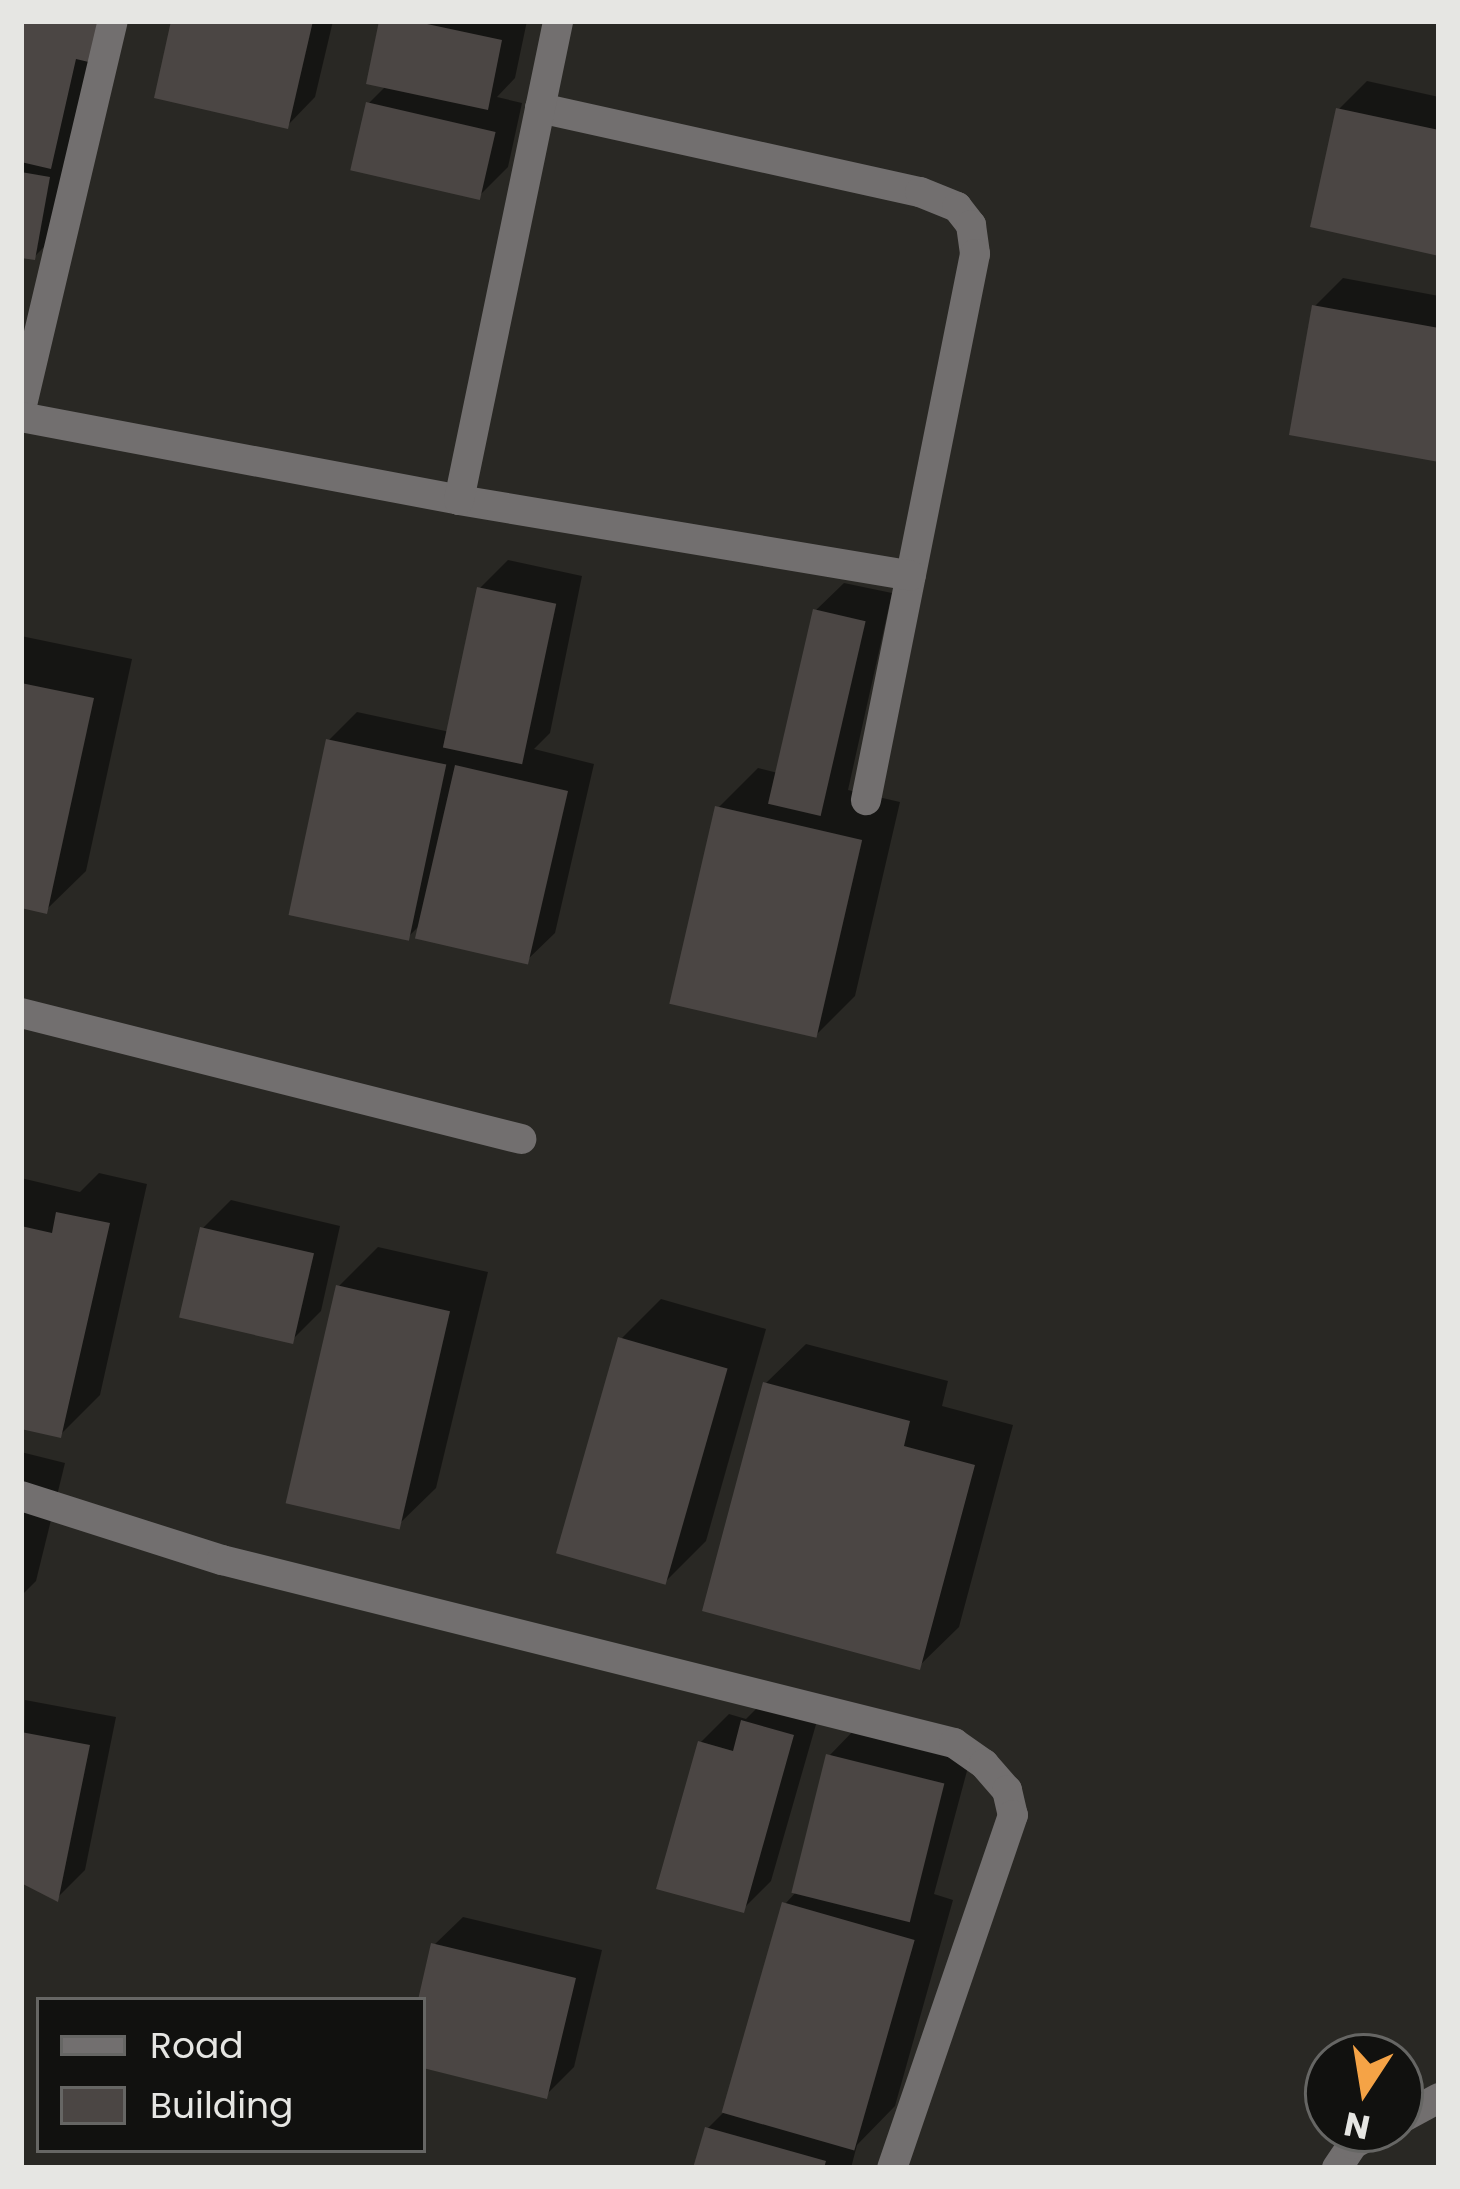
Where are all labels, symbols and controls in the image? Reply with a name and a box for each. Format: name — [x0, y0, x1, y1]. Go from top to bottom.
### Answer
legend — [36, 1997, 426, 2153]
text: Road — [150, 2020, 244, 2071]
north arrow — [1304, 2033, 1424, 2153]
text: Building — [150, 2080, 293, 2131]
text: N — [1340, 2100, 1374, 2151]

